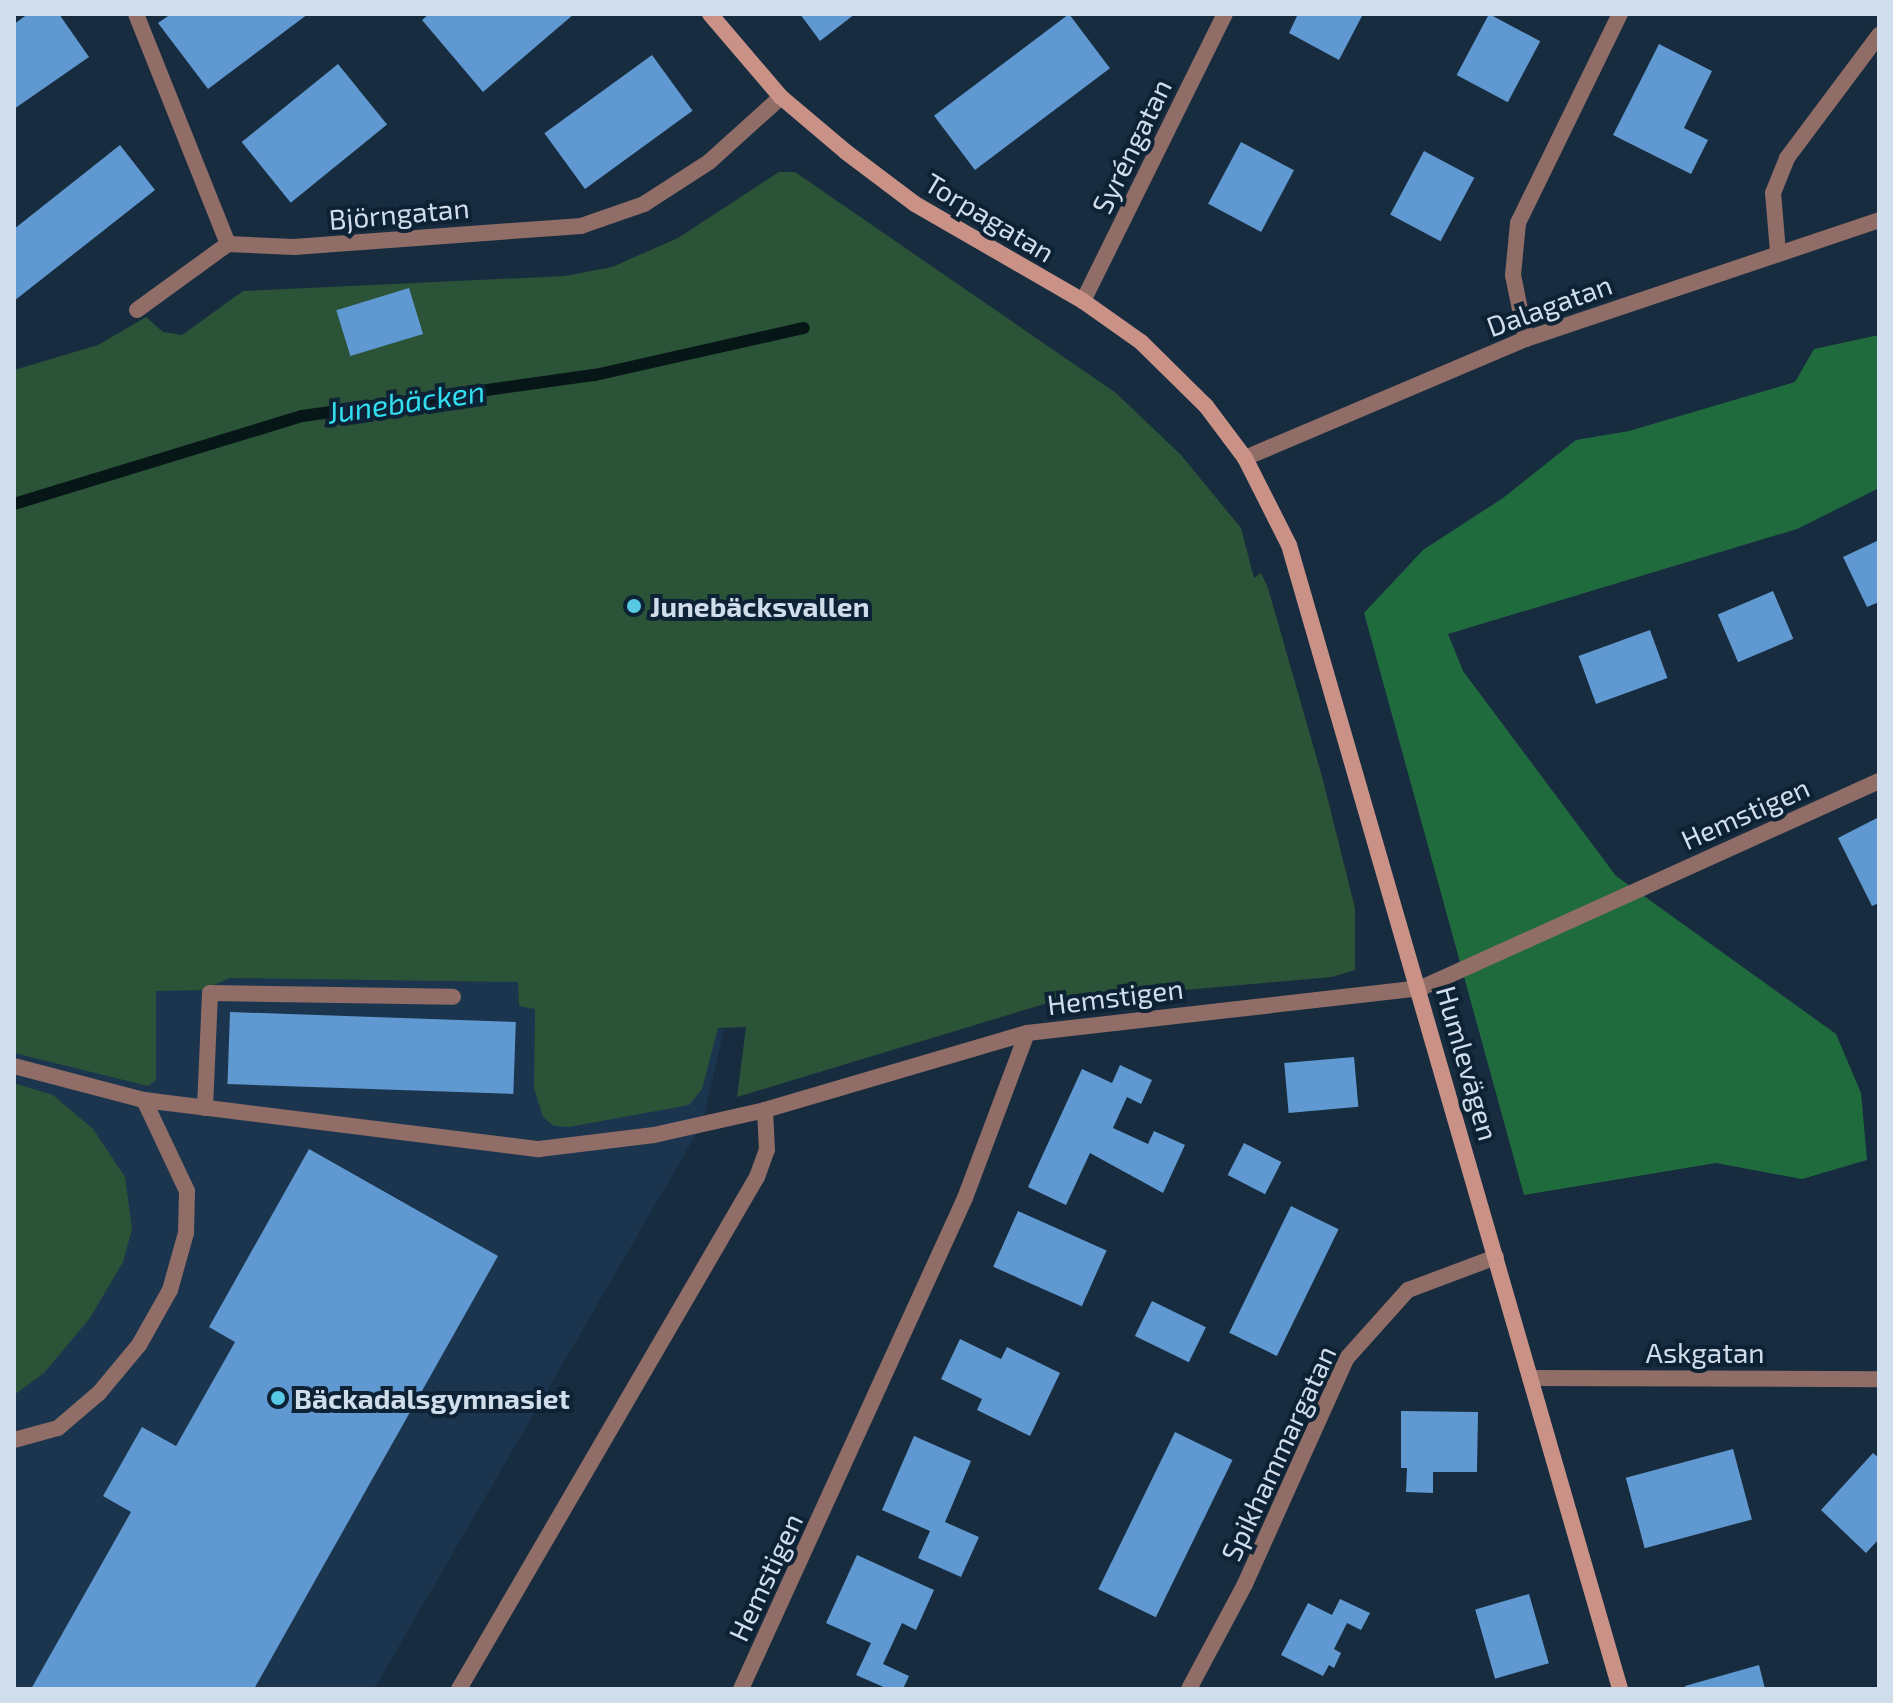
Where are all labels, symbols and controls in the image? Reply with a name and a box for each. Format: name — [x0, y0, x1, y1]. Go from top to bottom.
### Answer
street label: Syréngatan — [1084, 73, 1178, 219]
street label: Torpagatan — [919, 165, 1061, 269]
street label: Björngatan — [327, 190, 471, 236]
street label: Dalagatan — [1482, 267, 1616, 343]
water label: Junebäcken — [325, 372, 487, 430]
place label: Junebäcksvallen — [650, 589, 869, 623]
marker: Junebäcksvallen — [625, 597, 643, 615]
street label: Hemstigen — [1676, 770, 1814, 856]
street label: Hemstigen — [1045, 971, 1185, 1021]
street label: Humlevägen — [1430, 982, 1506, 1144]
street label: Askgatan — [1645, 1335, 1765, 1369]
street label: Spikhammargatan — [1213, 1340, 1343, 1566]
place label: Bäckadalsgymnasiet — [294, 1381, 570, 1415]
marker: Bäckadalsgymnasiet — [269, 1389, 287, 1407]
street label: Hemstigen — [721, 1508, 809, 1646]

